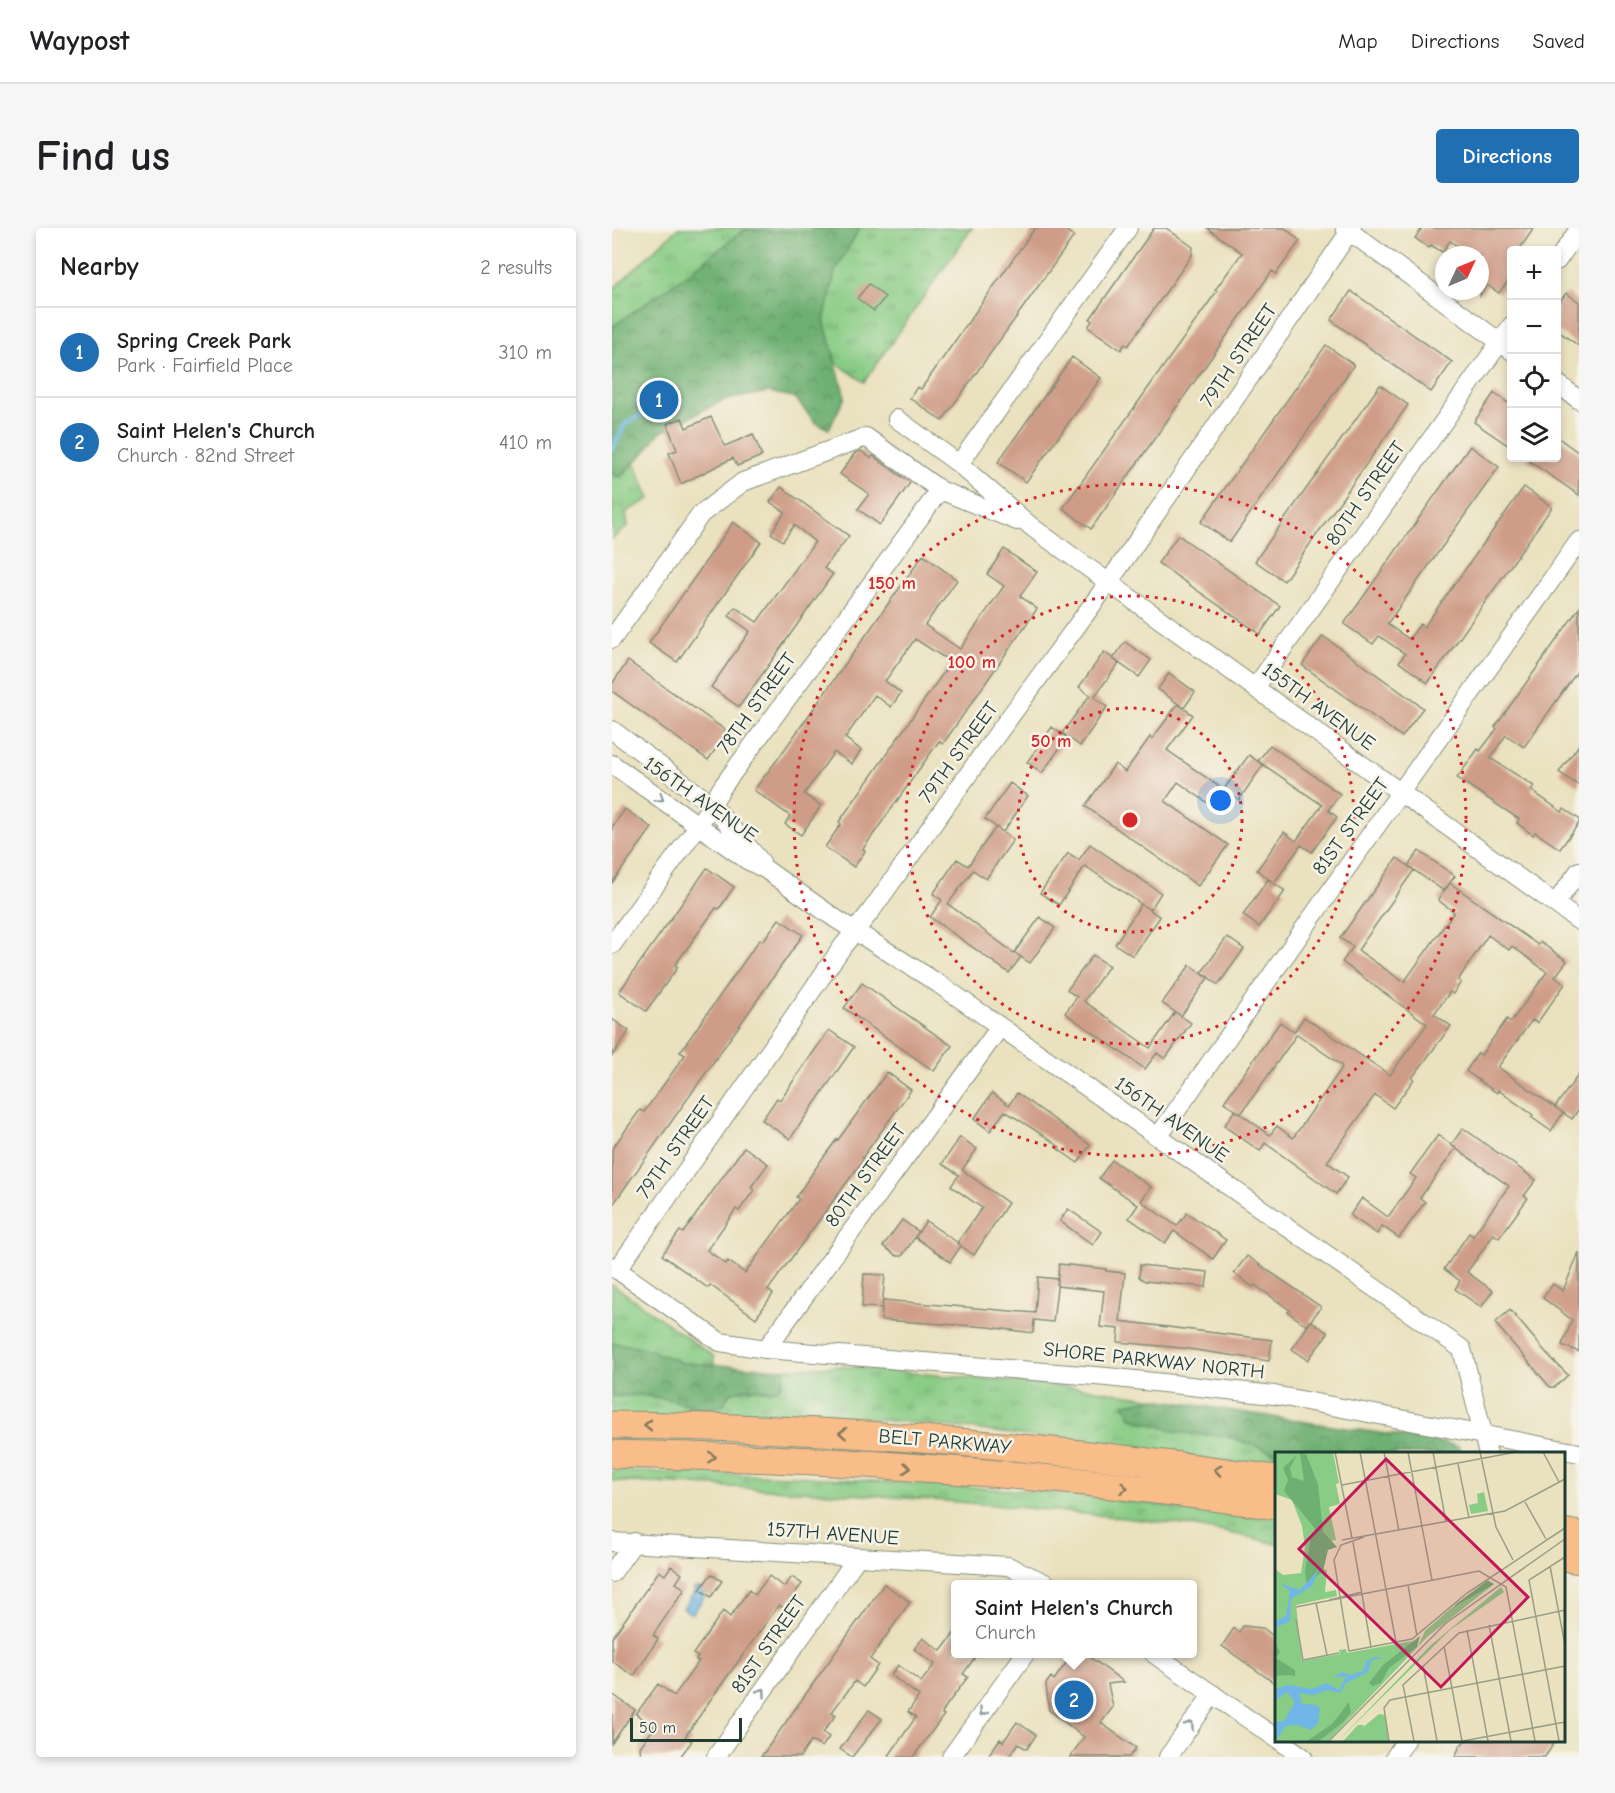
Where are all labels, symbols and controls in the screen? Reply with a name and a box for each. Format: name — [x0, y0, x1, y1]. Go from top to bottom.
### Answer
text: Waypost — [30, 25, 130, 57]
text: Map — [1338, 29, 1378, 53]
text: Directions — [1411, 29, 1500, 53]
text: Saved — [1533, 29, 1585, 53]
button: Directions — [1436, 129, 1579, 183]
text: Find us — [36, 132, 170, 181]
north arrow — [1435, 246, 1489, 300]
map controls — [1507, 246, 1561, 462]
button: + — [1507, 246, 1561, 300]
text: Nearby — [60, 252, 139, 282]
text: 2 results — [480, 256, 552, 279]
street label: 79TH STREET — [1195, 299, 1282, 411]
button: − — [1507, 300, 1561, 354]
text: Spring Creek Park — [117, 328, 291, 354]
text: 1 — [76, 341, 83, 364]
text: 310 m — [499, 341, 552, 364]
text: Park · Fairfield Place — [117, 354, 293, 377]
button: locate — [1507, 354, 1561, 408]
pin: 1 — [640, 378, 678, 423]
button: layers — [1507, 408, 1561, 462]
text: Saint Helen's Church — [117, 418, 315, 444]
text: 2 — [75, 431, 84, 454]
text: 410 m — [499, 431, 552, 454]
street label: 80TH STREET — [1321, 436, 1410, 550]
text: Church · 82nd Street — [117, 444, 294, 467]
text: 150 m — [868, 573, 916, 594]
street label: 78TH STREET — [712, 648, 801, 758]
text: 100 m — [948, 652, 996, 673]
street label: 155TH AVENUE — [1258, 658, 1380, 755]
street label: 79TH STREET — [914, 697, 1003, 807]
text: 50 m — [1031, 731, 1071, 752]
street label: 156TH AVENUE — [639, 752, 762, 847]
street label: 81ST STREET — [1307, 773, 1394, 879]
your location — [1206, 786, 1235, 815]
one-way arrow — [653, 791, 664, 802]
centre of rings — [1120, 810, 1140, 830]
street label: 156TH AVENUE — [1110, 1072, 1233, 1167]
street label: 79TH STREET — [632, 1091, 719, 1203]
street label: 80TH STREET — [820, 1119, 911, 1231]
street label: SHORE PARKWAY NORTH — [1042, 1337, 1266, 1384]
one-way arrow — [644, 1419, 653, 1432]
street label: BELT PARKWAY — [877, 1424, 1013, 1459]
one-way arrow — [839, 1427, 848, 1440]
one-way arrow — [708, 1451, 717, 1463]
inset map — [1275, 1452, 1564, 1742]
one-way arrow — [903, 1461, 912, 1474]
one-way arrow — [1214, 1465, 1223, 1477]
one-way arrow — [1119, 1481, 1129, 1494]
street label: 157TH AVENUE — [766, 1517, 900, 1550]
popup — [951, 1580, 1197, 1658]
street label: 81ST STREET — [726, 1590, 811, 1698]
text: Saint Helen's Church — [975, 1595, 1173, 1621]
text: Church — [975, 1621, 1036, 1644]
pin: 2 — [1054, 1678, 1094, 1722]
one-way arrow — [755, 1688, 766, 1699]
one-way arrow — [979, 1706, 990, 1717]
scale bar — [630, 1715, 742, 1742]
text: 50 m — [639, 1719, 676, 1737]
one-way arrow — [1183, 1721, 1194, 1732]

